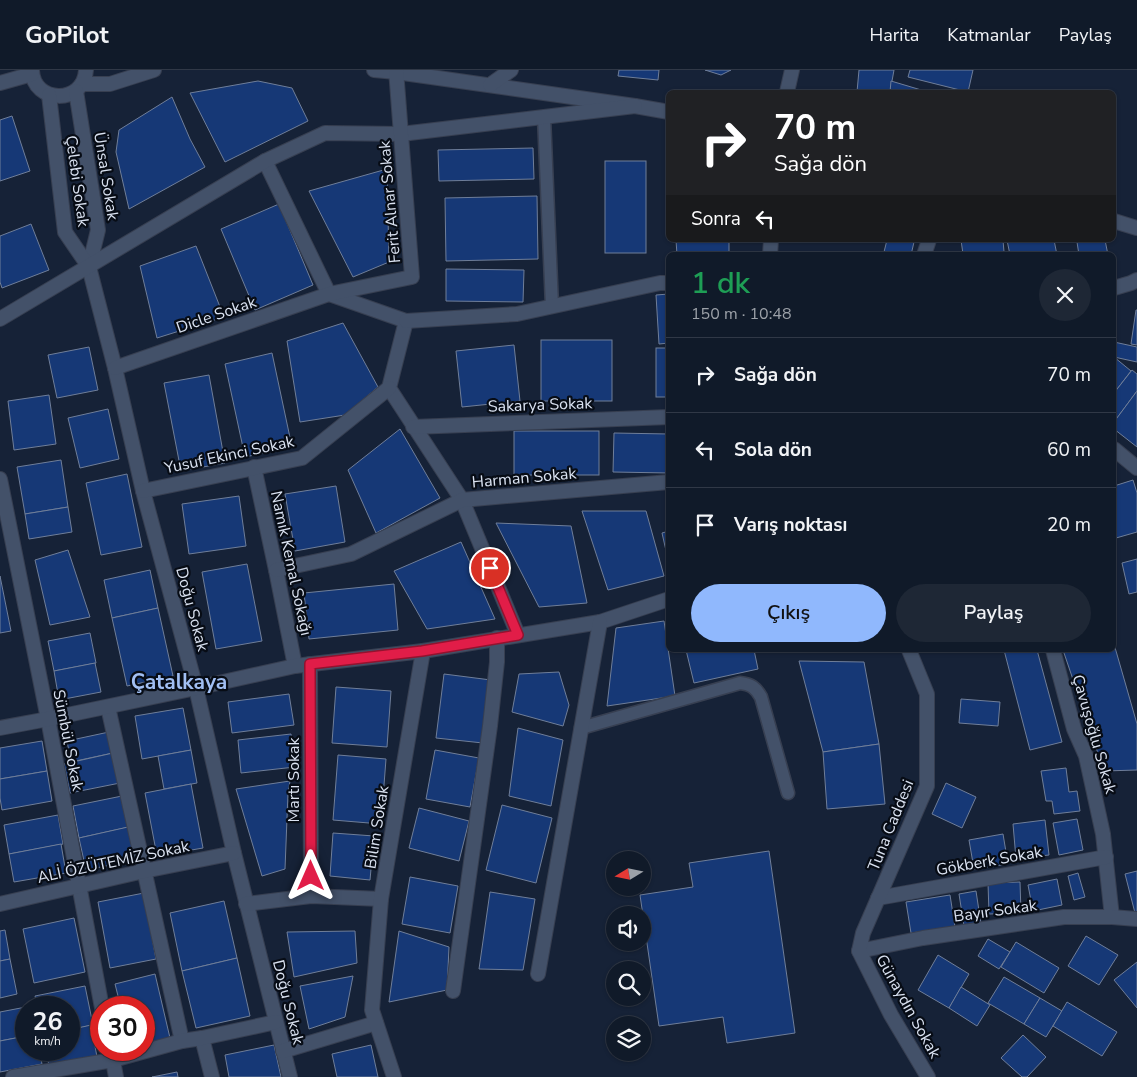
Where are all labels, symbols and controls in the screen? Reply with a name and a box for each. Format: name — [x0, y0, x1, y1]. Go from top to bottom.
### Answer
text: GoPilot — [25, 19, 109, 51]
text: Harita — [870, 23, 919, 47]
text: Katmanlar — [947, 23, 1031, 47]
text: Paylaş — [1059, 23, 1112, 47]
text: 70 m — [774, 104, 856, 151]
icon: right — [691, 110, 756, 175]
street label: Ünsal Sokak — [88, 131, 124, 223]
street label: Çelebi Sokak — [60, 134, 94, 229]
street label: Ferit Alnar Sokak — [374, 139, 406, 264]
text: Sağa dön — [774, 149, 867, 179]
icon: left — [751, 205, 779, 233]
text: Sonra — [691, 206, 741, 232]
text: 1 dk — [691, 263, 750, 304]
button: close — [1039, 269, 1091, 321]
street label: Dicle Sokak — [173, 291, 260, 339]
text: 150 m · 10:48 — [691, 303, 792, 325]
icon: right — [691, 361, 719, 389]
text: Sağa dön — [734, 362, 817, 388]
text: 70 m — [1047, 362, 1091, 388]
street label: Sakarya Sokak — [487, 392, 594, 418]
street label: Yusuf Ekinci Sokak — [161, 430, 297, 480]
icon: left — [691, 436, 719, 464]
text: Sola dön — [734, 437, 812, 463]
text: 60 m — [1047, 437, 1091, 463]
street label: Harman Sokak — [471, 462, 578, 494]
street label: Namık Kemal Sokağı — [265, 489, 317, 638]
icon: arrive — [691, 511, 719, 539]
text: Varış noktası — [734, 512, 847, 538]
text: 20 m — [1047, 512, 1091, 538]
pin — [469, 547, 511, 589]
icon: arrive — [476, 554, 504, 582]
street label: Doğu Sokak — [170, 565, 214, 655]
button: Çıkış — [691, 584, 886, 642]
button: Paylaş — [896, 584, 1091, 642]
district label: Çatalkaya — [131, 668, 227, 696]
street label: Çavuşoğlu Sokak — [1067, 672, 1122, 797]
street label: Sümbül Sokak — [47, 688, 89, 794]
street label: Martı Sokak — [283, 737, 305, 822]
street label: Tuna Caddesi — [863, 776, 919, 874]
street label: Bilim Sokak — [360, 783, 395, 870]
street label: ALİ ÖZÜTEMİZ Sokak — [35, 835, 192, 889]
street label: Gökberk Sokak — [934, 841, 1045, 881]
position arrow — [284, 849, 336, 901]
north arrow — [606, 851, 651, 896]
map controls — [606, 851, 651, 1061]
street label: Bayır Sokak — [952, 894, 1039, 928]
button: sound — [606, 906, 651, 951]
street label: Günaydın Sokak — [870, 951, 946, 1063]
street label: Doğu Sokak — [267, 958, 309, 1048]
button: search — [606, 961, 651, 1006]
speed limit sign: 30 — [90, 996, 155, 1061]
text: 26 — [32, 1005, 63, 1039]
button: layers — [606, 1016, 651, 1061]
text: km/h — [34, 1033, 61, 1049]

